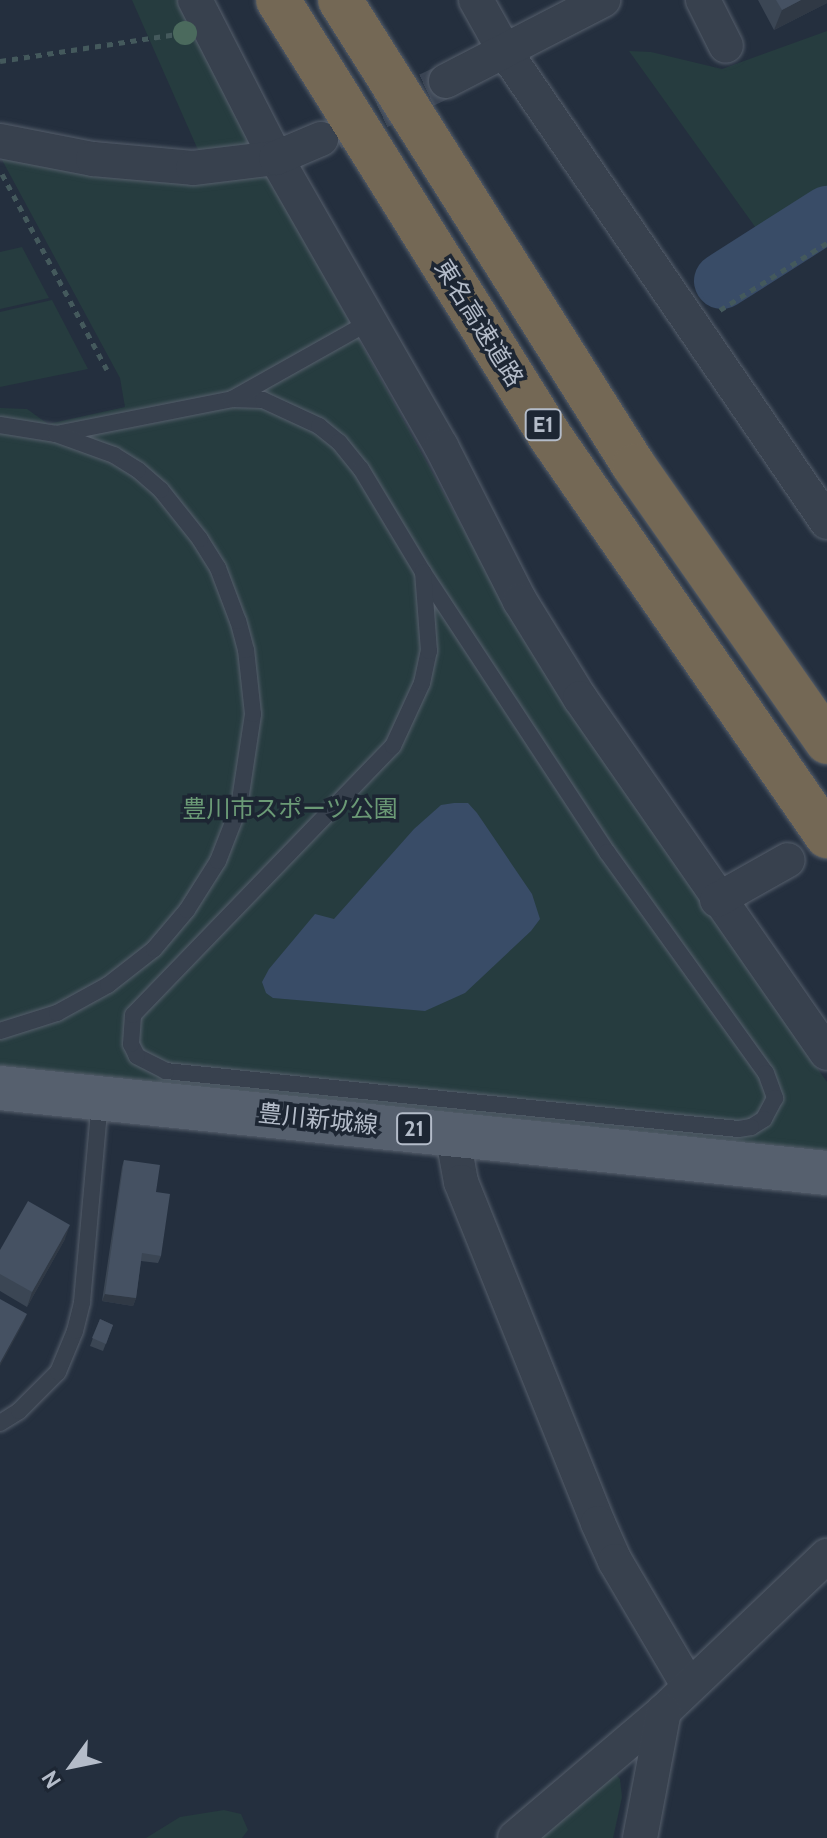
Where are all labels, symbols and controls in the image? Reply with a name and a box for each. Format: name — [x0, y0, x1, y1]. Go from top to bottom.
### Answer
street label: 東名高速道路 — [429, 254, 529, 392]
road number: E1 — [523, 407, 563, 443]
park label: 豊川市スポーツ公園 — [182, 795, 398, 823]
street label: 豊川新城線 — [257, 1098, 379, 1140]
road number: 21 — [396, 1111, 432, 1147]
north arrow — [32, 1726, 112, 1806]
text: N — [36, 1765, 67, 1793]

